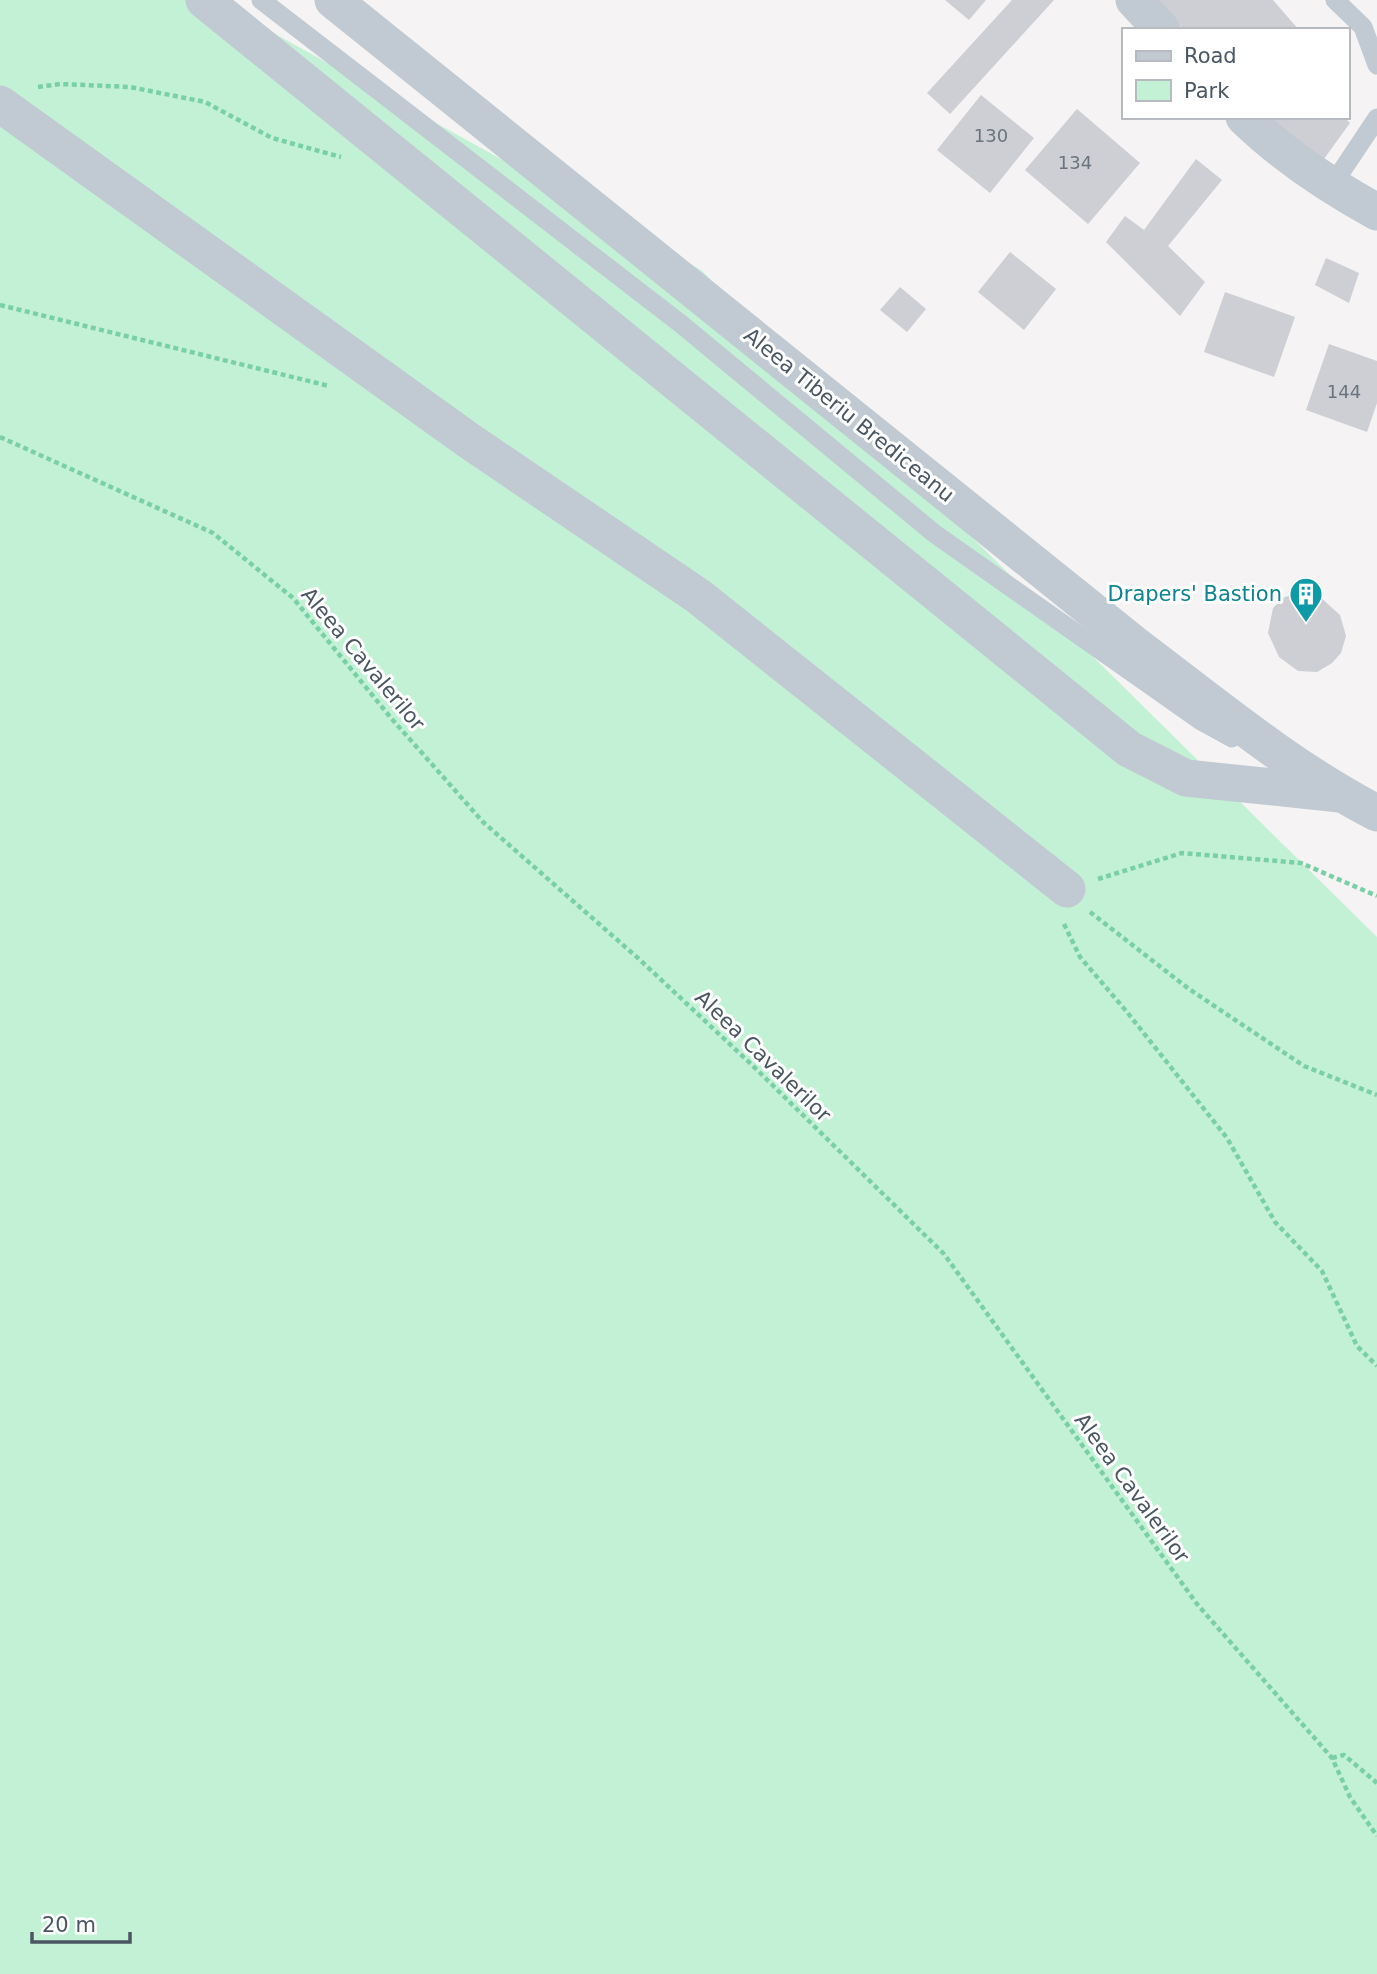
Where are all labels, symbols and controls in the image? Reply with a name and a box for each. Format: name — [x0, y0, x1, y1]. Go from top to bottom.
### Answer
legend — [1122, 28, 1349, 119]
text: Road — [1184, 44, 1237, 68]
text: Park — [1184, 79, 1230, 103]
house number: 130 — [974, 125, 1008, 146]
house number: 134 — [1058, 152, 1092, 173]
street label: Aleea Tiberiu Brediceanu — [739, 323, 959, 507]
house number: 144 — [1327, 381, 1361, 402]
building icon: Drapers' Bastion — [1287, 575, 1325, 624]
place label: Drapers' Bastion — [1108, 582, 1282, 606]
street label: Aleea Cavalerilor — [296, 583, 430, 736]
street label: Aleea Cavalerilor — [690, 985, 836, 1127]
street label: Aleea Cavalerilor — [1070, 1409, 1195, 1568]
scale bar — [32, 1900, 130, 1944]
text: 20 m — [42, 1913, 96, 1937]

